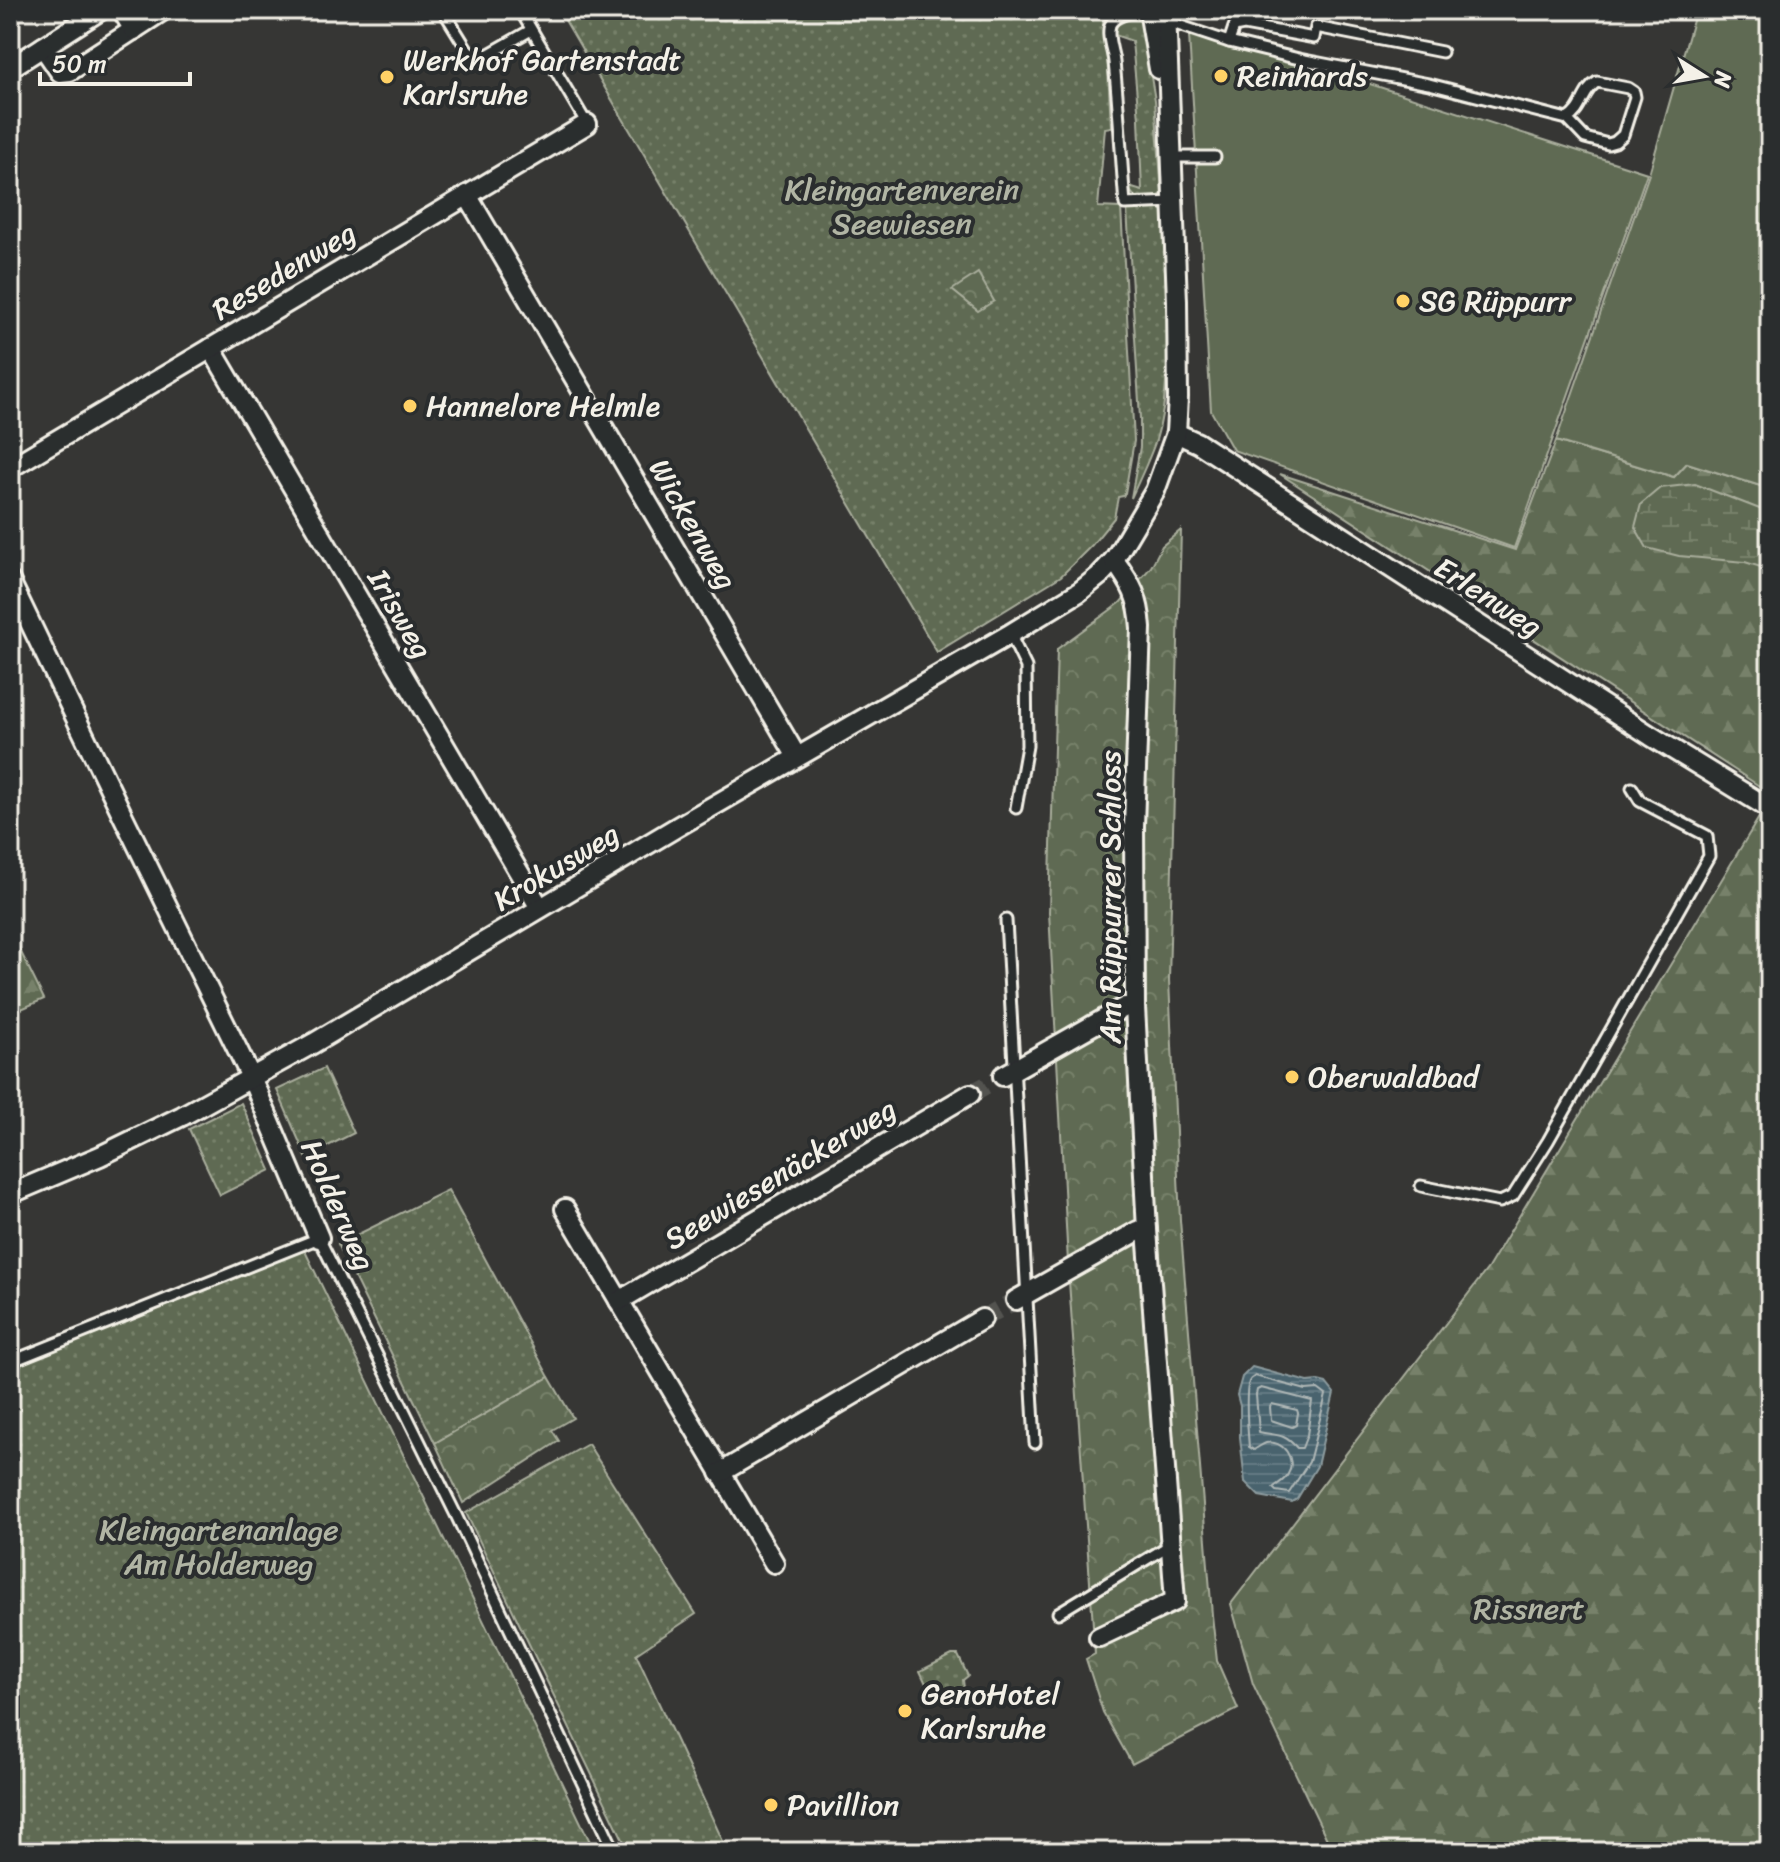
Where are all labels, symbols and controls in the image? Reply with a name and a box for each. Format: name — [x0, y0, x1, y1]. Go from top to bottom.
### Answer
place label: Werkhof Gartenstadt Karlsruhe — [403, 33, 681, 121]
scale bar — [40, 36, 190, 86]
north arrow — [1664, 36, 1744, 116]
text: 50 m — [52, 43, 107, 85]
place label: Reinhards — [1237, 49, 1368, 103]
marker: Reinhards — [1212, 67, 1230, 85]
marker: Werkhof Gartenstadt Karlsruhe — [378, 68, 396, 86]
text: N — [1702, 68, 1744, 92]
park label: Kleingartenverein Seewiesen — [785, 163, 1019, 251]
street label: Resedenweg — [201, 206, 367, 336]
place label: SG Rüppurr — [1419, 274, 1572, 328]
marker: SG Rüppurr — [1394, 292, 1412, 310]
place label: Hannelore Helmle — [426, 379, 660, 433]
marker: Hannelore Helmle — [401, 397, 419, 415]
street label: Wickenweg — [634, 448, 752, 600]
street label: Erlenweg — [1423, 542, 1553, 652]
street label: Irisweg — [352, 557, 448, 670]
street label: Am Rüppurrer Schloss — [1083, 750, 1137, 1045]
street label: Krokusweg — [482, 808, 630, 926]
place label: Oberwaldbad — [1308, 1050, 1481, 1104]
marker: Oberwaldbad — [1283, 1068, 1301, 1086]
street label: Seewiesenäckerweg — [653, 1083, 907, 1265]
street label: Holderweg — [285, 1131, 391, 1279]
park label: Kleingartenanlage Am Holderweg — [99, 1503, 339, 1591]
park label: Rissnert — [1473, 1582, 1585, 1636]
place label: GenoHotel Karlsruhe — [921, 1667, 1060, 1755]
marker: GenoHotel Karlsruhe — [896, 1702, 914, 1720]
place label: Pavillion — [787, 1778, 899, 1832]
marker: Pavillion — [762, 1796, 780, 1814]

